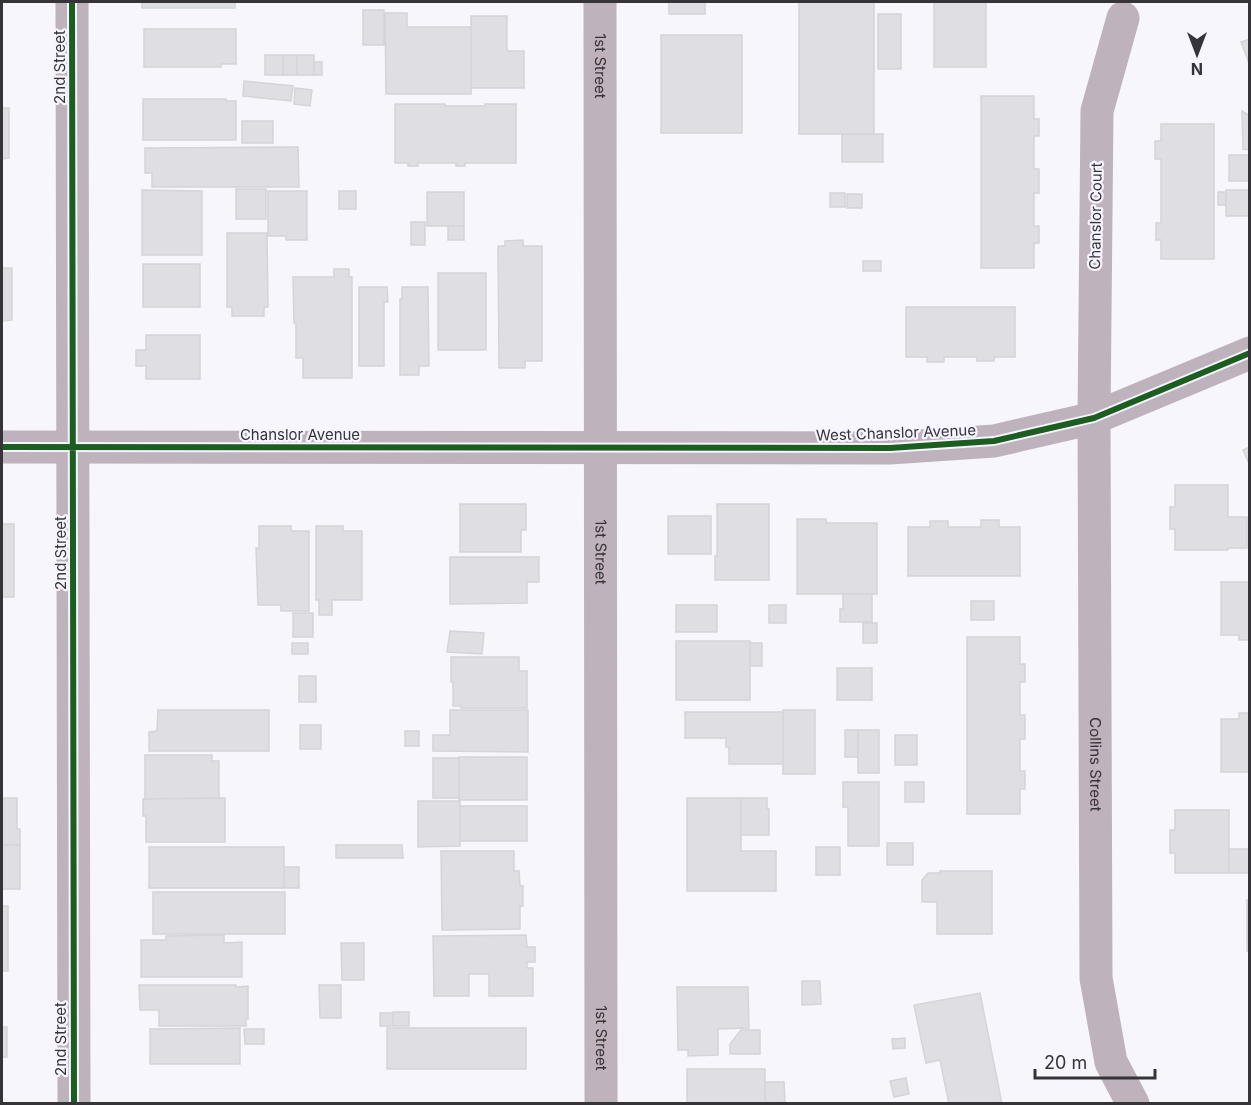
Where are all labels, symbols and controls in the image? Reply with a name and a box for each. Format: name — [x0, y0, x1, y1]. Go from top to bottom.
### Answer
north arrow — [1167, 24, 1227, 84]
street label: 2nd Street — [50, 30, 69, 104]
street label: 1st Street — [591, 33, 610, 99]
text: N — [1191, 59, 1203, 79]
street label: Chanslor Court — [1085, 162, 1106, 270]
street label: West Chanslor Avenue — [816, 420, 976, 445]
street label: Chanslor Avenue — [240, 425, 360, 444]
street label: 2nd Street — [51, 516, 70, 590]
street label: 1st Street — [591, 519, 611, 585]
street label: Collins Street — [1086, 717, 1105, 812]
street label: 2nd Street — [51, 1002, 70, 1076]
street label: 1st Street — [592, 1005, 611, 1071]
scale bar — [1035, 1042, 1155, 1080]
text: 20 m — [1044, 1052, 1087, 1073]

